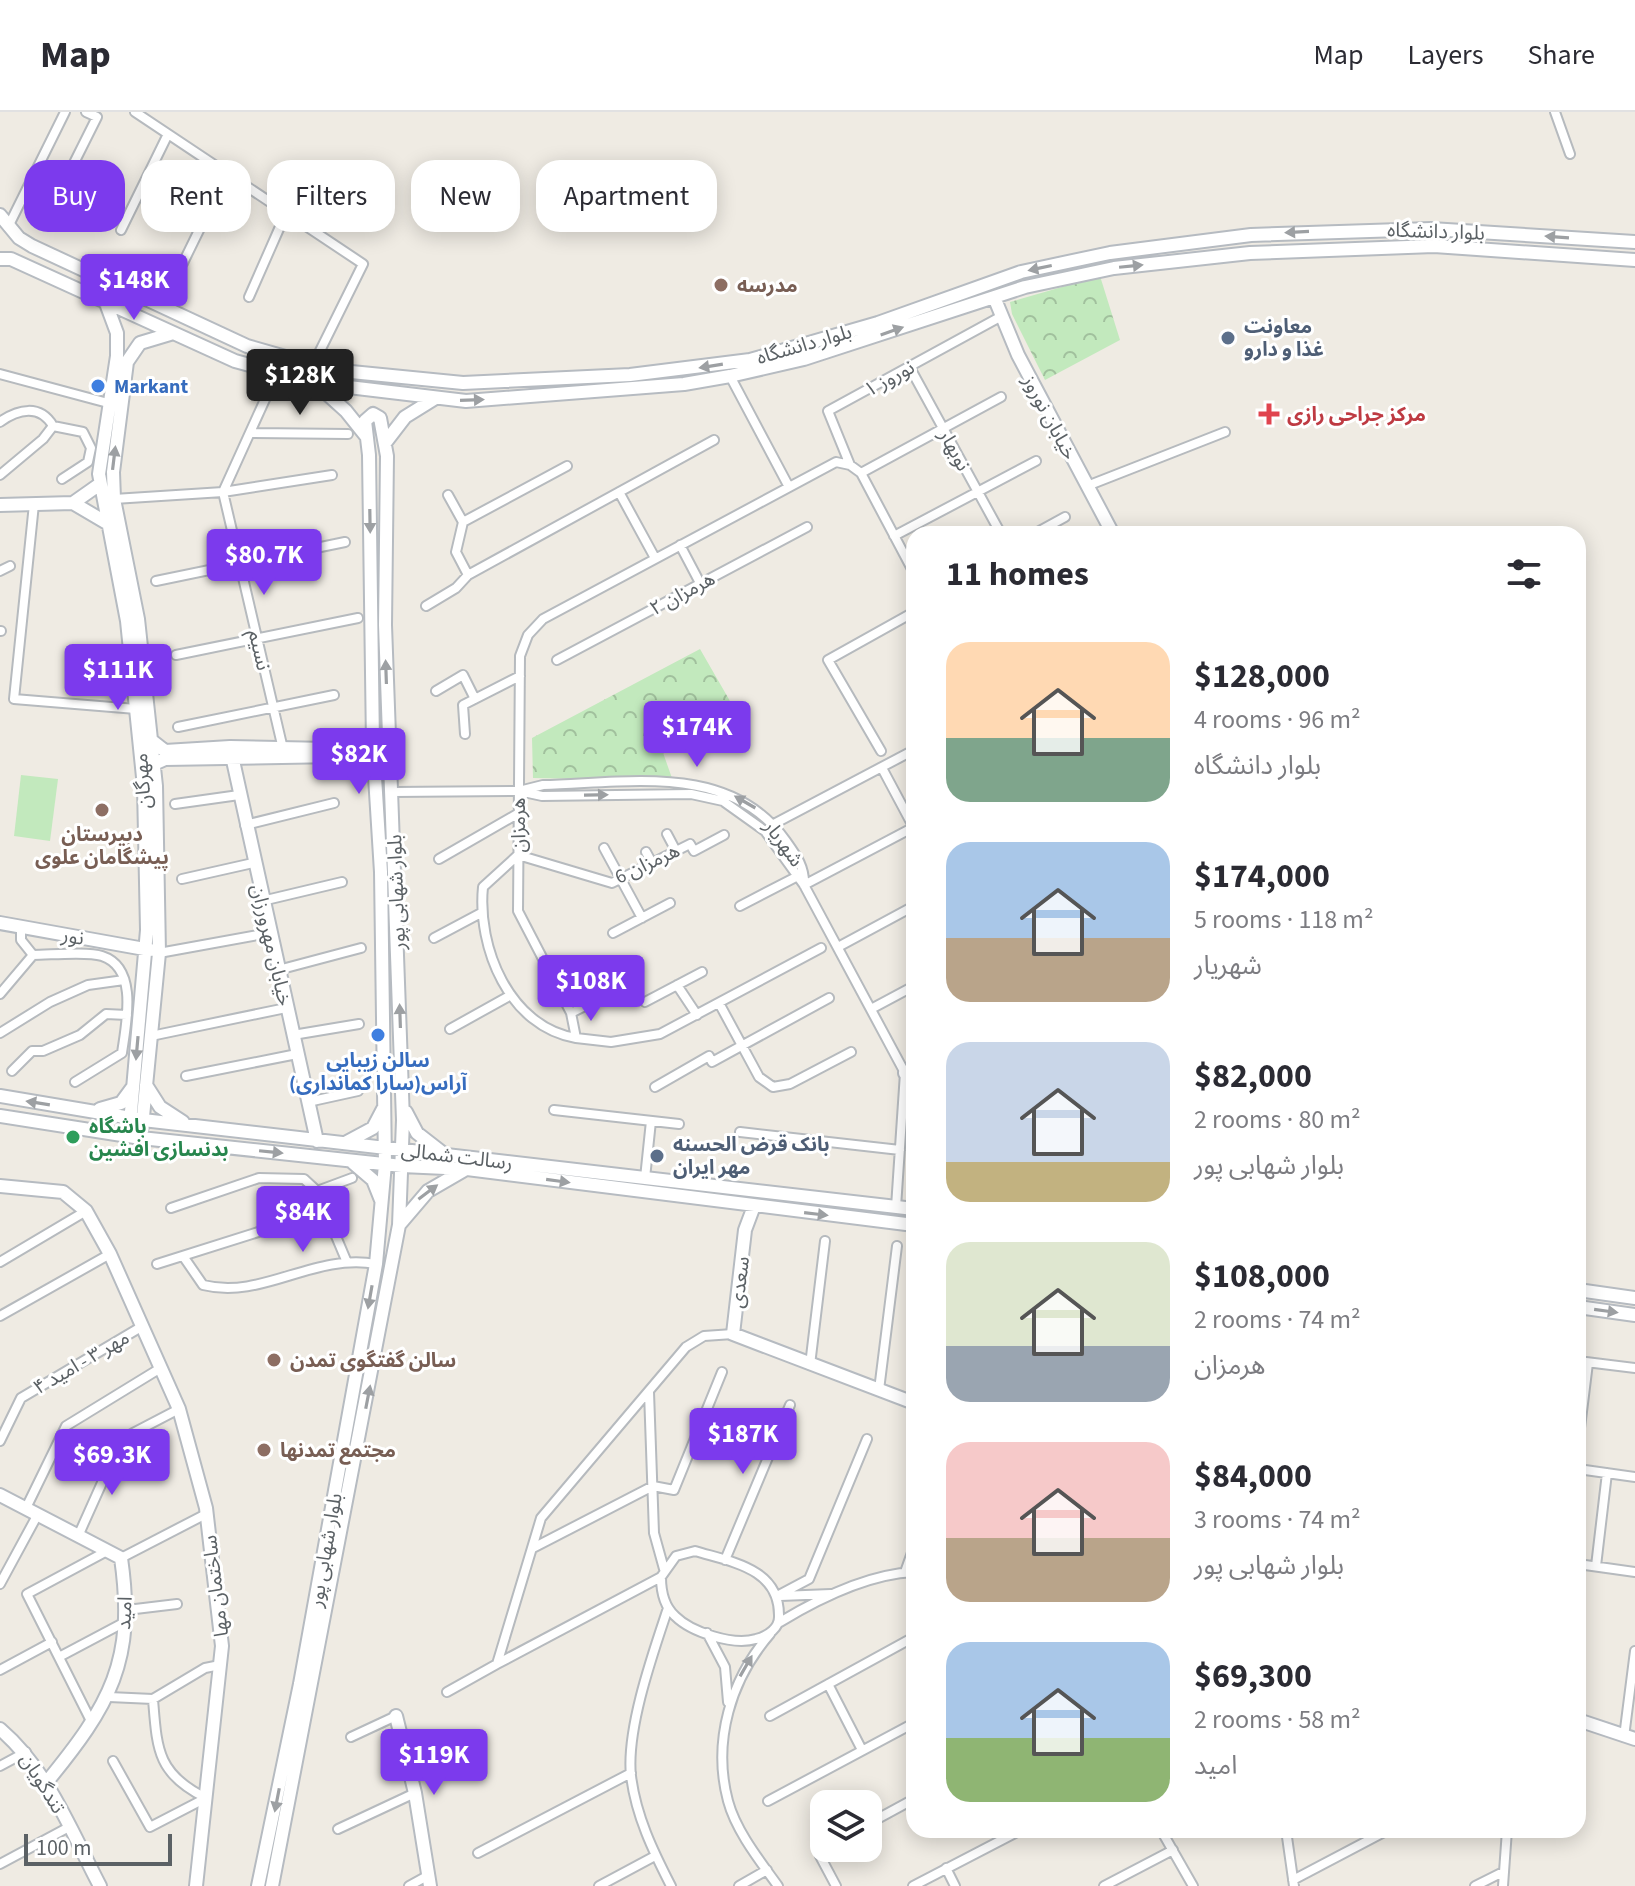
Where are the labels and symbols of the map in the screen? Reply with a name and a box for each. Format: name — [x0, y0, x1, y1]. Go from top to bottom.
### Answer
street label: بلوار دانشگاه — [1387, 216, 1485, 248]
one-way arrow — [1284, 226, 1310, 239]
one-way arrow — [1544, 230, 1569, 243]
pin: $148K — [78, 254, 190, 322]
one-way arrow — [1119, 260, 1144, 273]
one-way arrow — [1028, 262, 1053, 275]
place label: مدرسه — [737, 272, 798, 300]
marker: مدرسه — [712, 276, 730, 294]
place label: معاونت غذا و دارو — [1244, 313, 1324, 364]
street label: بلوار دانشگاه — [753, 318, 855, 372]
one-way arrow — [880, 325, 904, 337]
marker: معاونت غذا و دارو — [1219, 329, 1237, 347]
pin: $128K — [244, 349, 356, 417]
street label: نوروز ۱ — [859, 354, 920, 404]
one-way arrow — [698, 360, 723, 373]
street label: خیابان نوروز — [1015, 369, 1083, 465]
place label: Markant — [114, 373, 188, 401]
marker: Markant — [89, 377, 107, 395]
one-way arrow — [460, 394, 485, 407]
place label: مرکز جراحی رازی — [1287, 401, 1426, 429]
marker: مرکز جراحی رازی — [1258, 403, 1280, 425]
street label: نوبهار — [931, 424, 977, 476]
one-way arrow — [108, 445, 121, 470]
one-way arrow — [364, 509, 376, 534]
pin: $80.7K — [199, 529, 329, 597]
street label: هرمزان ۲ — [645, 565, 720, 623]
street label: نسیم — [241, 627, 277, 673]
pin: $111K — [62, 644, 174, 712]
one-way arrow — [380, 659, 392, 684]
pin: $174K — [641, 701, 753, 769]
pin: $82K — [312, 728, 406, 796]
street label: مهرگان — [127, 752, 159, 810]
one-way arrow — [584, 789, 609, 802]
one-way arrow — [734, 795, 756, 809]
street label: هرمزان — [505, 798, 533, 852]
marker: دبیرستان پیشگامان علوی — [93, 801, 111, 819]
street label: شهریار — [756, 813, 810, 873]
place label: دبیرستان پیشگامان علوی — [35, 821, 169, 872]
street label: بلوار شهابی پور — [381, 834, 413, 951]
street label: هرمزان 6 — [610, 837, 685, 891]
street label: خیابان مهرورزان — [243, 882, 299, 1009]
street label: نور — [58, 921, 86, 953]
pin: $108K — [535, 955, 647, 1023]
one-way arrow — [394, 1003, 406, 1028]
marker: سالن زیبایی آراس(سارا کمانداری) — [369, 1026, 387, 1044]
one-way arrow — [130, 1036, 143, 1061]
place label: سالن زیبایی آراس(سارا کمانداری) — [289, 1047, 467, 1098]
one-way arrow — [25, 1096, 50, 1108]
place label: باشگاه بدنسازی افشین — [89, 1113, 229, 1164]
marker: باشگاه بدنسازی افشین — [64, 1128, 82, 1146]
place label: بانک قرض الحسنه مهر ایران — [673, 1131, 830, 1182]
street label: رسالت شمالی — [399, 1136, 514, 1178]
one-way arrow — [259, 1145, 284, 1158]
marker: بانک قرض الحسنه مهر ایران — [648, 1147, 666, 1165]
one-way arrow — [546, 1175, 571, 1188]
one-way arrow — [418, 1185, 439, 1201]
pin: $84K — [256, 1186, 350, 1254]
one-way arrow — [804, 1207, 829, 1220]
street label: سعدی — [723, 1255, 757, 1310]
one-way arrow — [364, 1285, 376, 1310]
one-way arrow — [1594, 1305, 1619, 1318]
street label: مهر ۳ - امید ۴ — [28, 1324, 135, 1402]
place label: سالن گفتگوی تمدن — [290, 1347, 456, 1375]
marker: سالن گفتگوی تمدن — [265, 1351, 283, 1369]
one-way arrow — [362, 1384, 374, 1409]
pin: $187K — [687, 1408, 799, 1476]
pin: $69.3K — [47, 1429, 177, 1497]
place label: مجتمع تمدنها — [280, 1437, 396, 1465]
marker: مجتمع تمدنها — [255, 1441, 273, 1459]
street label: بلوار شهابی پور — [302, 1491, 350, 1610]
street label: ساختمان مها — [196, 1533, 236, 1638]
street label: امید — [110, 1596, 140, 1630]
one-way arrow — [739, 1655, 753, 1677]
pin: $119K — [378, 1729, 490, 1797]
street label: تندگویان — [13, 1748, 72, 1819]
one-way arrow — [270, 1788, 282, 1813]
scale bar — [24, 1830, 172, 1866]

